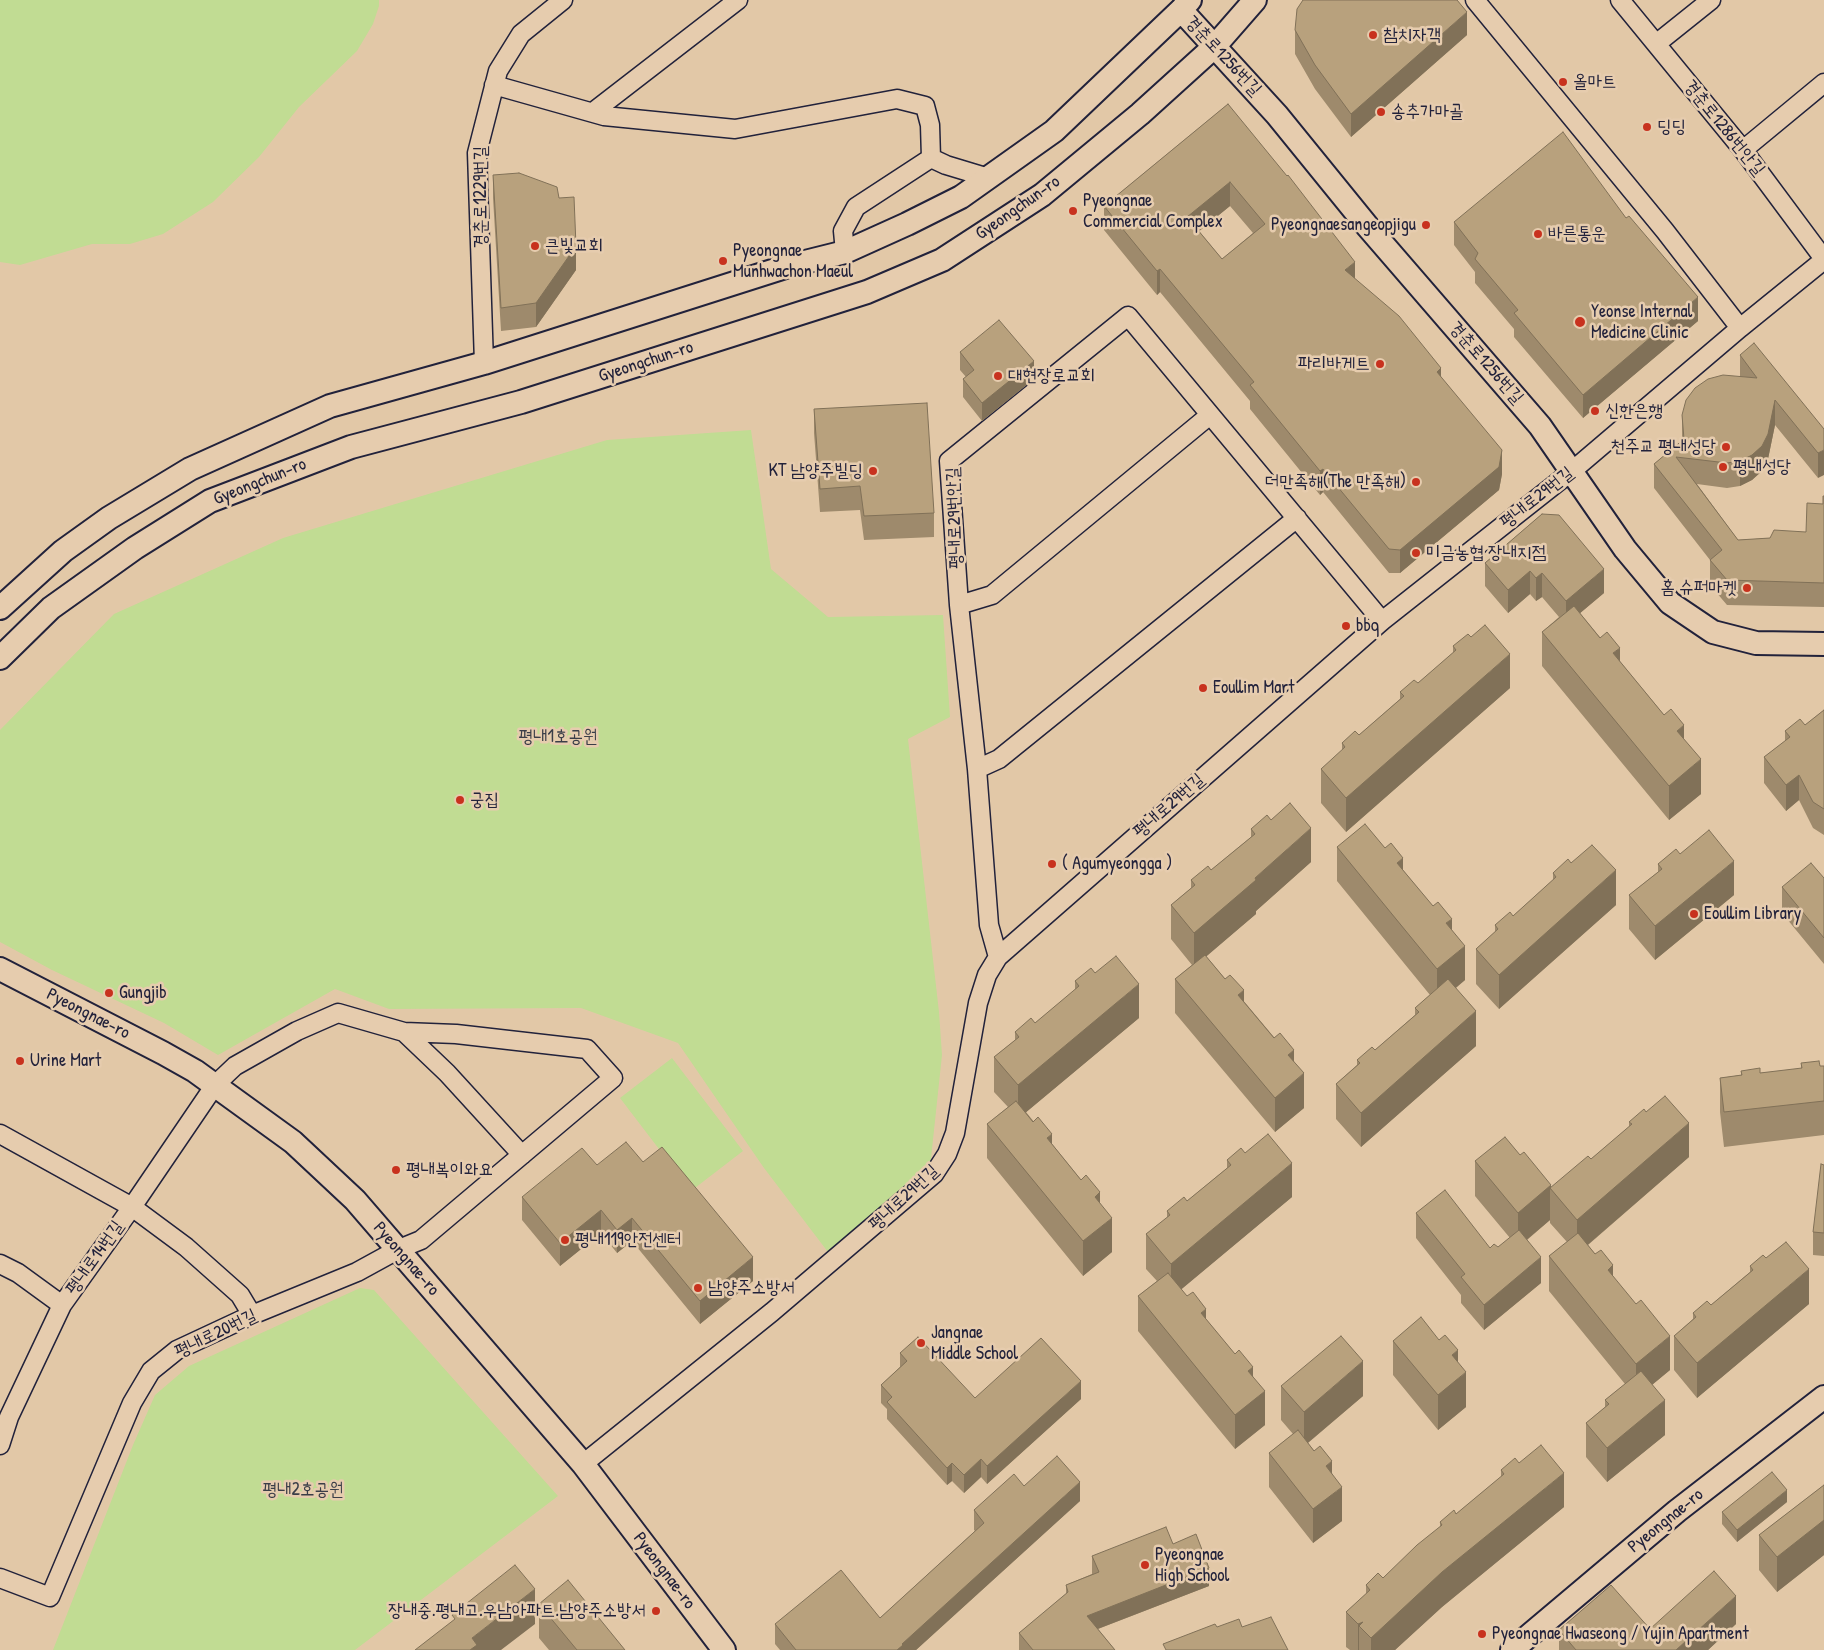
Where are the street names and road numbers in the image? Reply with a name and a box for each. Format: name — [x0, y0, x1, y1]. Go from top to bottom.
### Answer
street label: 경춘로1256번길 — [1180, 11, 1266, 101]
street label: 경춘로1286번안길 — [1679, 76, 1769, 180]
street label: 경춘로1229번길 — [470, 146, 492, 248]
street label: Gyeongchun-ro — [972, 171, 1064, 245]
street label: 경춘로1256번길 — [1444, 317, 1528, 409]
street label: Gyeongchun-ro — [596, 337, 696, 387]
street label: Gyeongchun-ro — [210, 454, 310, 510]
street label: 평내로29번길 — [1496, 463, 1578, 533]
street label: 평내로29번안길 — [942, 467, 968, 569]
street label: 평내로29번길 — [1129, 769, 1209, 843]
street label: Pyeongnae-ro — [43, 984, 133, 1044]
street label: 평내로29번길 — [865, 1160, 943, 1236]
street label: 평내로14번길 — [62, 1217, 128, 1299]
street label: Pyeongnae-ro — [368, 1218, 444, 1300]
street label: 평내로20번길 — [171, 1305, 261, 1363]
street label: Pyeongnae-ro — [1624, 1484, 1708, 1558]
street label: Pyeongnae-ro — [628, 1528, 700, 1614]

